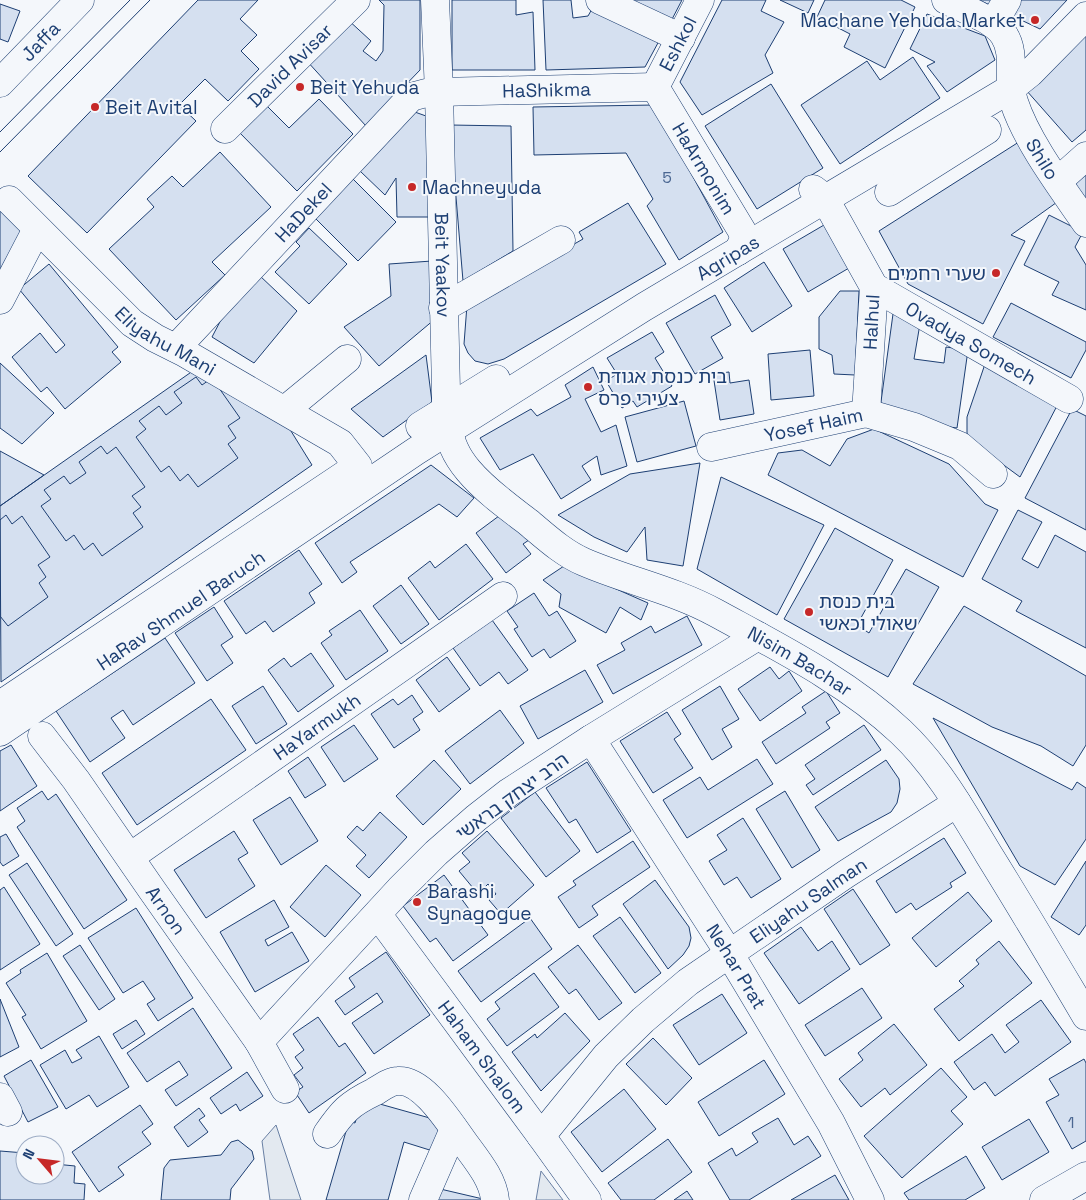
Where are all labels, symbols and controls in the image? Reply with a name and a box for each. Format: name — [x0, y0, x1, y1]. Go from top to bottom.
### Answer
place label: Machane Yehuda Market — [800, 8, 1025, 33]
street label: Eshkol — [653, 12, 703, 75]
marker: Machane Yehuda Market — [1029, 14, 1041, 26]
street label: Jaffa — [16, 16, 66, 67]
street label: David Avisar — [242, 18, 338, 113]
place label: Beit Yehuda — [310, 75, 419, 100]
street label: HaShikma — [502, 76, 591, 104]
marker: Beit Yehuda — [294, 81, 306, 93]
place label: Beit Avital — [105, 95, 198, 120]
marker: Beit Avital — [89, 101, 101, 113]
street label: HaArmonim — [666, 118, 741, 219]
street label: Shilo — [1020, 134, 1065, 185]
house number: 5 — [662, 167, 672, 188]
place label: Machneyuda — [422, 175, 541, 200]
street label: HaDekel — [269, 177, 338, 248]
marker: Machneyuda — [406, 181, 418, 193]
street label: Beit Yaakov — [429, 212, 456, 318]
street label: Agripas — [692, 229, 764, 286]
place label: שערי רחמים — [887, 261, 986, 286]
marker: שערי רחמים — [990, 267, 1002, 279]
street label: Halhul — [858, 293, 885, 351]
street label: Ovadya Somech — [901, 296, 1041, 391]
street label: Eliyahu Mani — [109, 301, 221, 382]
place label: בית כנסת אגודת צעירי פרס — [598, 364, 727, 411]
marker: בית כנסת אגודת צעירי פרס — [582, 381, 594, 393]
street label: Yosef Haim — [762, 402, 865, 448]
street label: HaRav Shmuel Baruch — [92, 545, 270, 676]
place label: בית כנסת שאולי וכאשי — [819, 589, 918, 636]
marker: בית כנסת שאולי וכאשי — [803, 606, 815, 618]
street label: Nisim Bachar — [743, 621, 857, 702]
street label: HaYarmukh — [268, 687, 366, 766]
street label: הרב יצחק בראשי — [451, 747, 574, 846]
street label: Eliyahu Salman — [745, 852, 872, 949]
place label: Barashi Synagogue — [427, 879, 532, 926]
street label: Arnon — [140, 881, 192, 940]
marker: Barashi Synagogue — [411, 896, 423, 908]
street label: Nehar Prat — [700, 919, 772, 1014]
street label: Haham Shalom — [432, 996, 532, 1118]
house number: 1 — [1068, 1112, 1074, 1133]
north arrow — [15, 1135, 65, 1185]
text: N — [18, 1146, 39, 1162]

